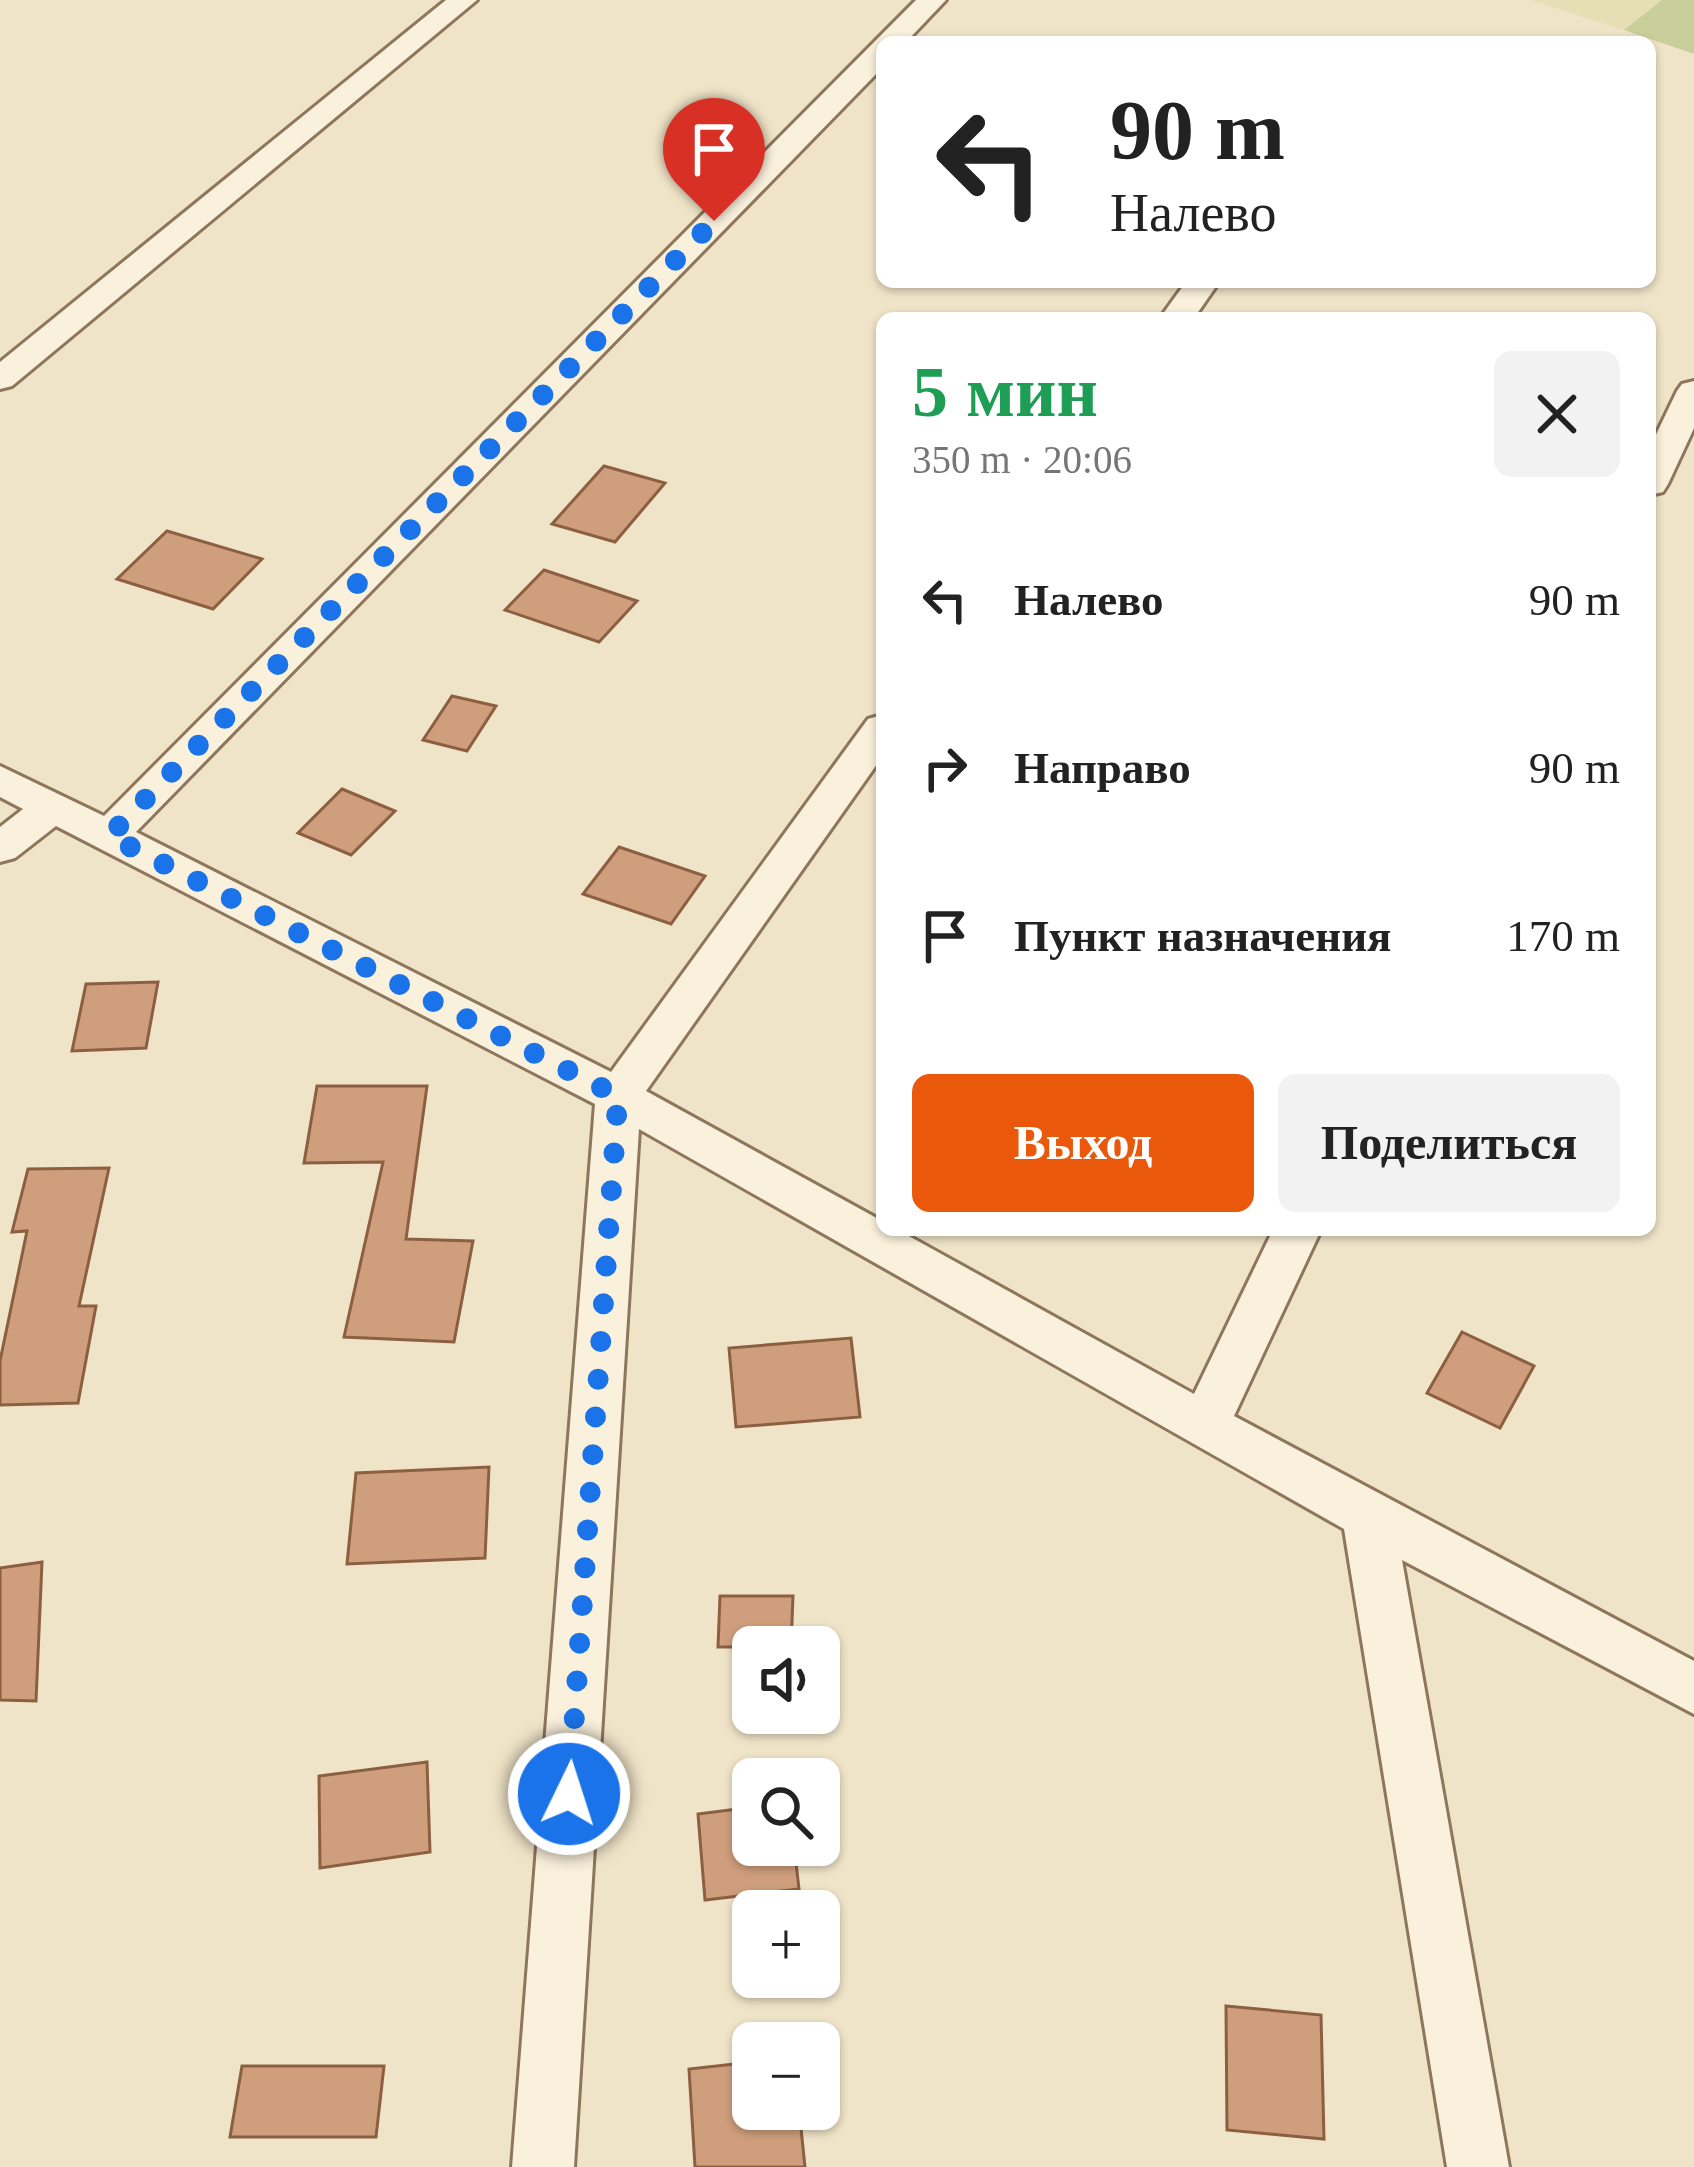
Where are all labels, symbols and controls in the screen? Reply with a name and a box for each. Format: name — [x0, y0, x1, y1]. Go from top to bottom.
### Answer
icon: left — [912, 84, 1068, 240]
text: 90 m — [1110, 84, 1285, 177]
pin — [663, 98, 765, 221]
icon: arrive — [681, 116, 747, 182]
text: Налево — [1110, 183, 1276, 243]
button: close — [1494, 351, 1620, 477]
text: 5 мин — [912, 352, 1098, 432]
text: 350 m · 20:06 — [912, 438, 1132, 481]
icon: left — [912, 567, 978, 633]
text: Налево — [1014, 575, 1164, 625]
text: 90 m — [1529, 575, 1620, 625]
icon: right — [912, 735, 978, 801]
text: Направо — [1014, 743, 1191, 793]
text: 90 m — [1529, 743, 1620, 793]
icon: arrive — [912, 903, 978, 969]
text: Пункт назначения — [1014, 911, 1391, 961]
text: 170 m — [1506, 911, 1620, 961]
button: Выход — [912, 1074, 1254, 1212]
button: Поделиться — [1278, 1074, 1620, 1212]
map controls — [732, 1626, 840, 2130]
button: sound — [732, 1626, 840, 1734]
position arrow — [506, 1731, 632, 1857]
button: search — [732, 1758, 840, 1866]
button: + — [732, 1890, 840, 1998]
button: − — [732, 2022, 840, 2130]

